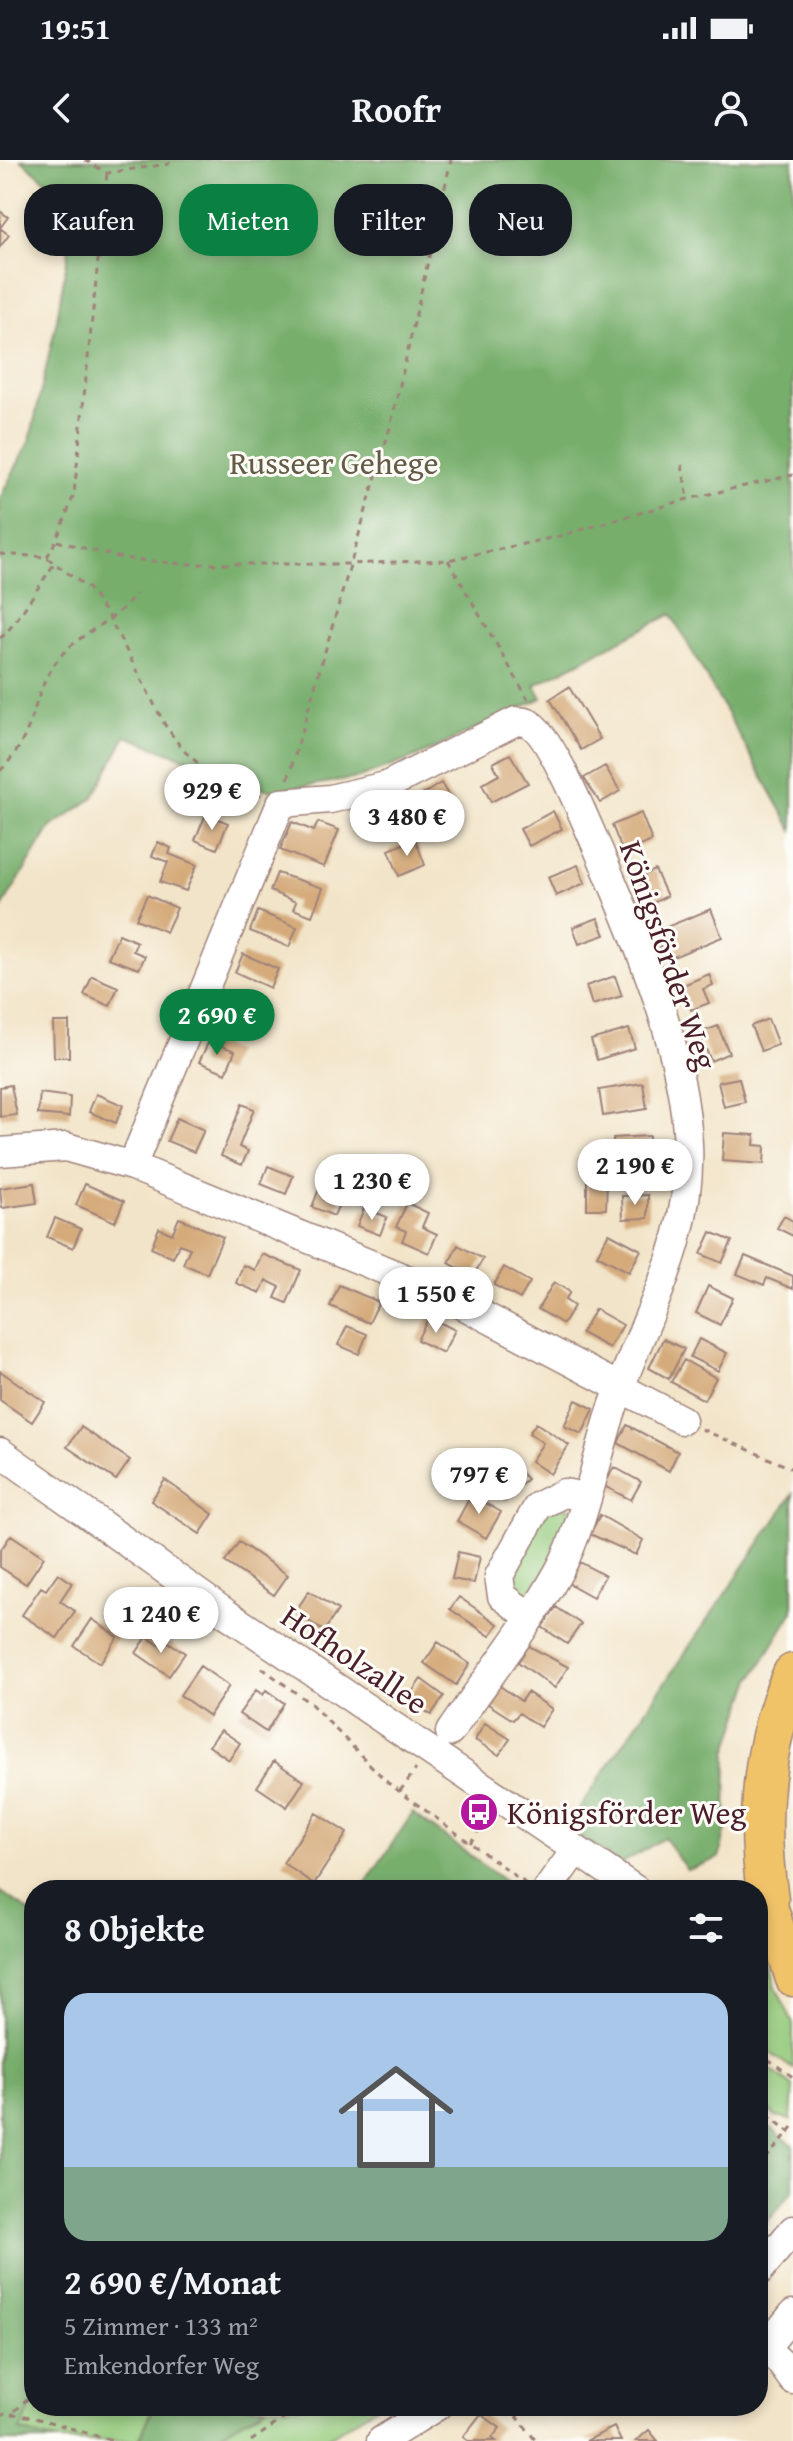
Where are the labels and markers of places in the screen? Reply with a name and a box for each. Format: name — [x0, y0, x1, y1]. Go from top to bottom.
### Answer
pin: 929 € — [156, 764, 268, 832]
pin: 3 480 € — [333, 790, 481, 858]
pin: 2 690 € — [143, 989, 291, 1057]
pin: 2 190 € — [561, 1139, 709, 1207]
pin: 1 230 € — [298, 1154, 446, 1222]
pin: 1 550 € — [362, 1267, 510, 1335]
pin: 797 € — [423, 1448, 535, 1516]
pin: 1 240 € — [87, 1587, 235, 1655]
place label: Königsförder Weg — [507, 1789, 747, 1836]
bus stop icon: Königsförder Weg — [458, 1791, 500, 1833]

